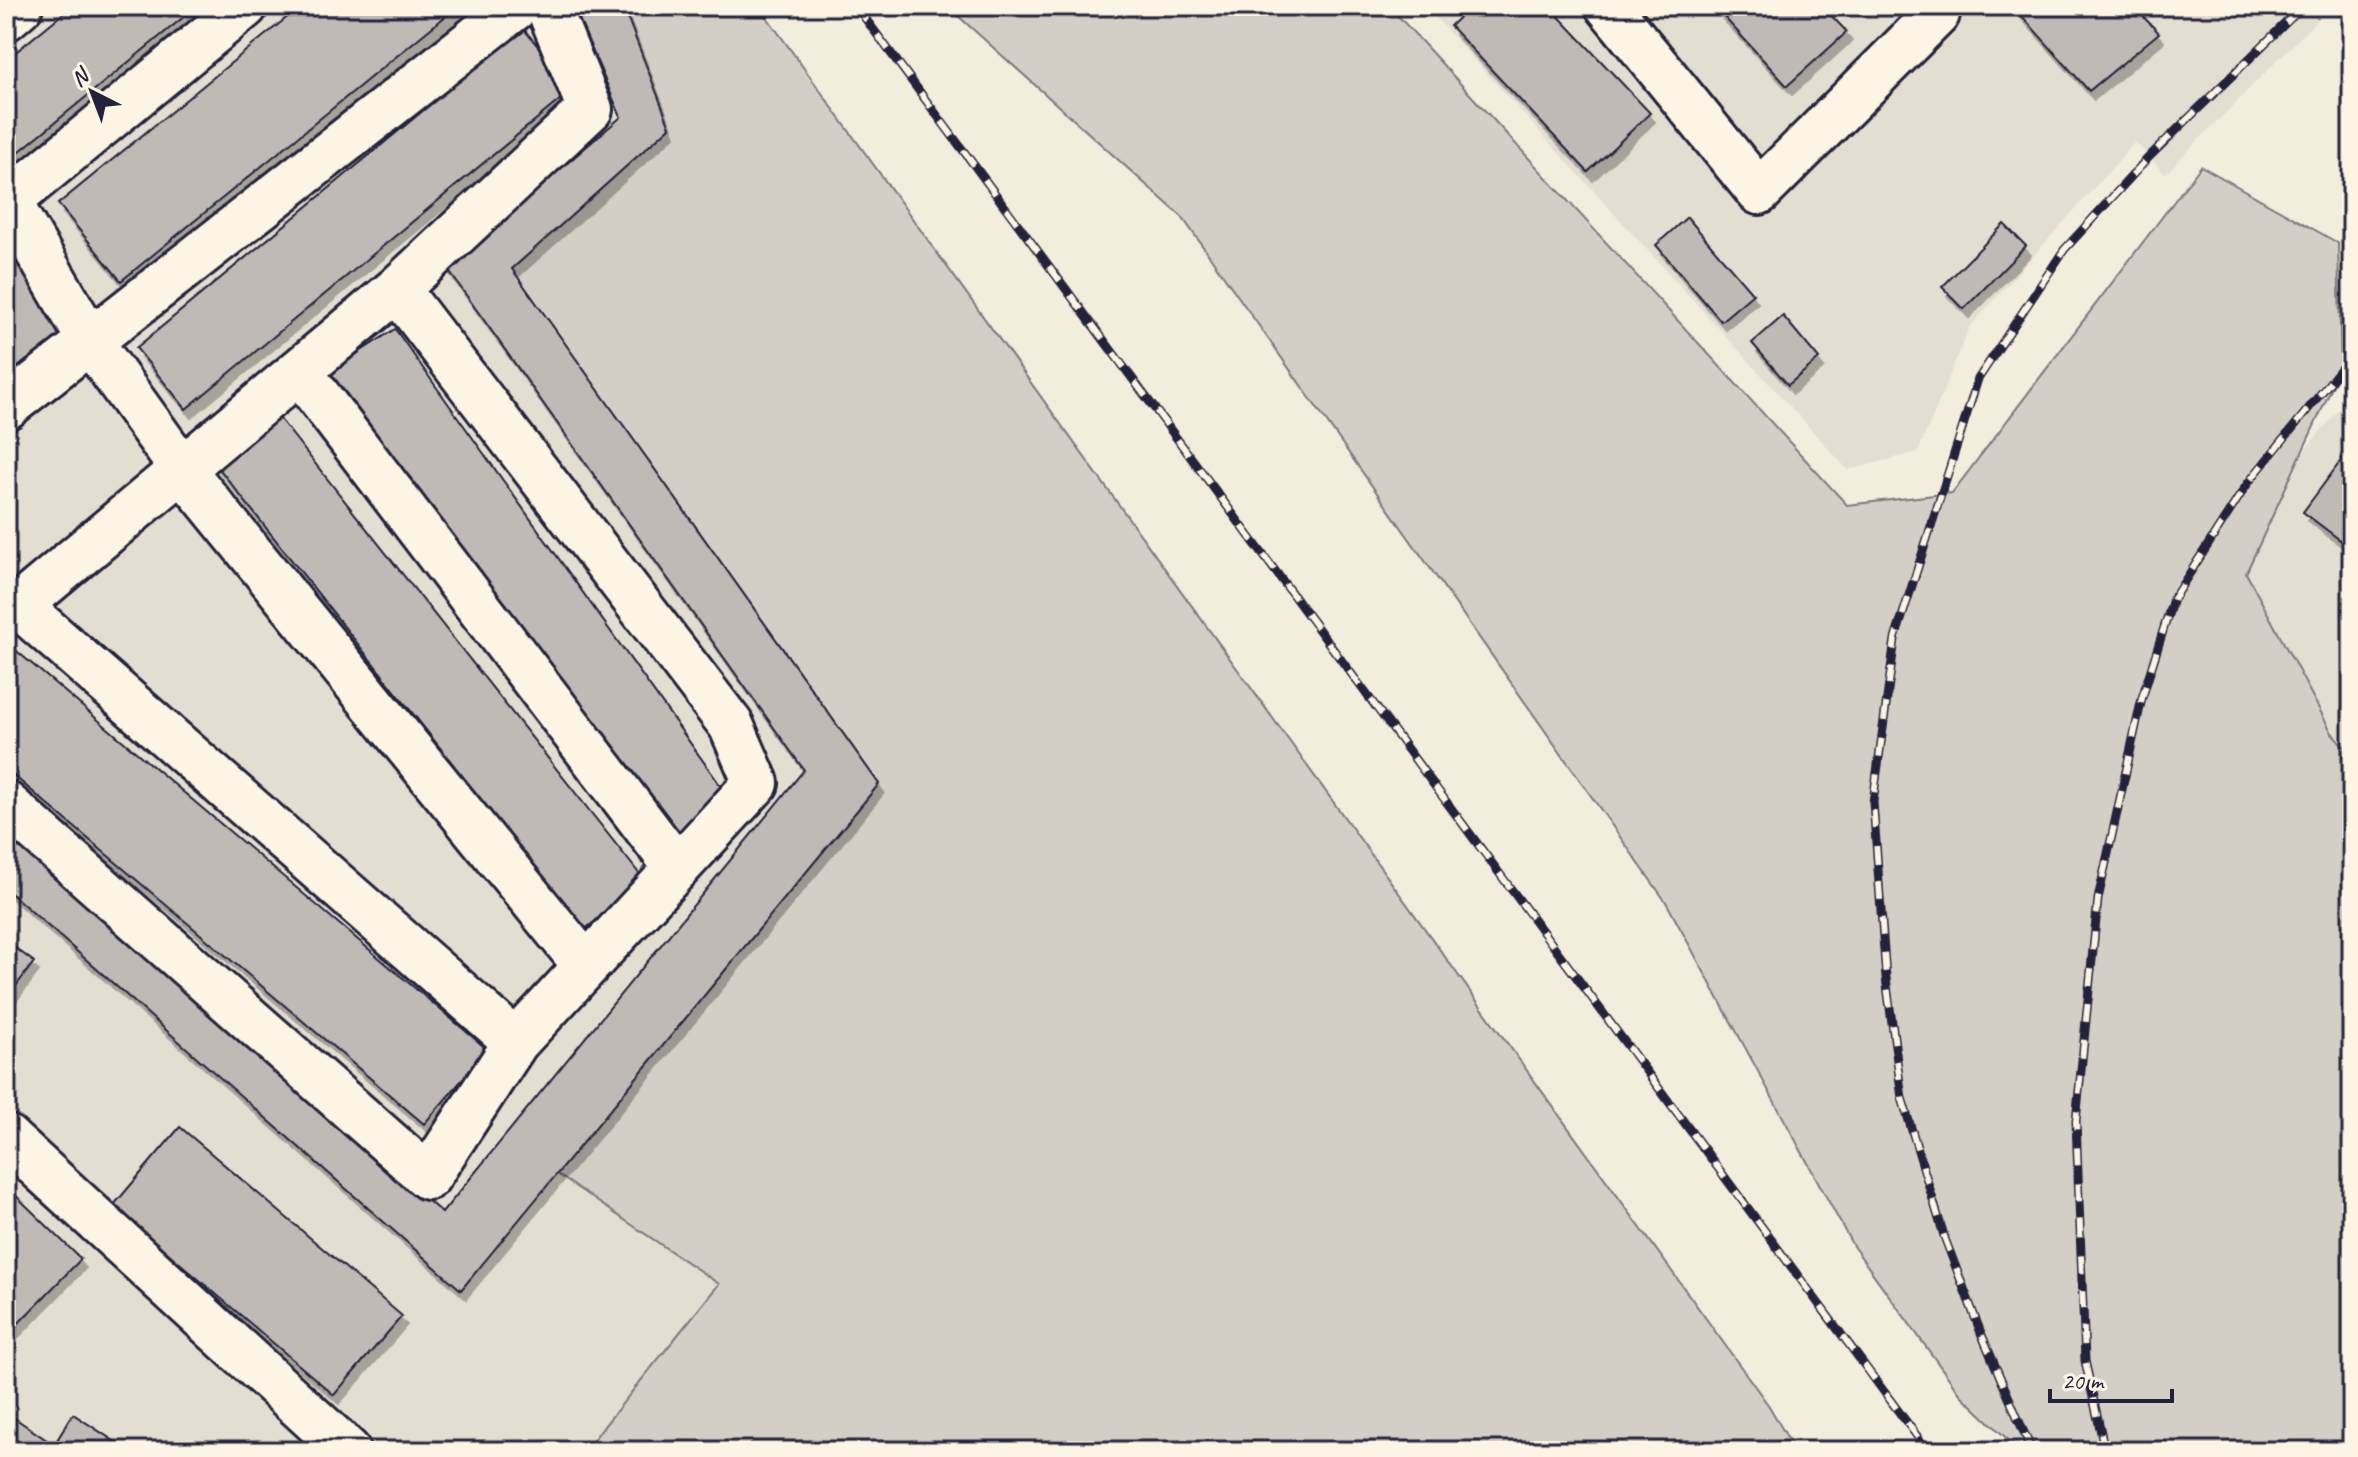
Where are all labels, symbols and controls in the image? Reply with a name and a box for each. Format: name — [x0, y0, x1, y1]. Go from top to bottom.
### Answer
north arrow — [52, 52, 132, 132]
text: N — [65, 61, 96, 93]
scale bar — [2050, 1353, 2172, 1403]
text: 20 m — [2062, 1366, 2105, 1396]

